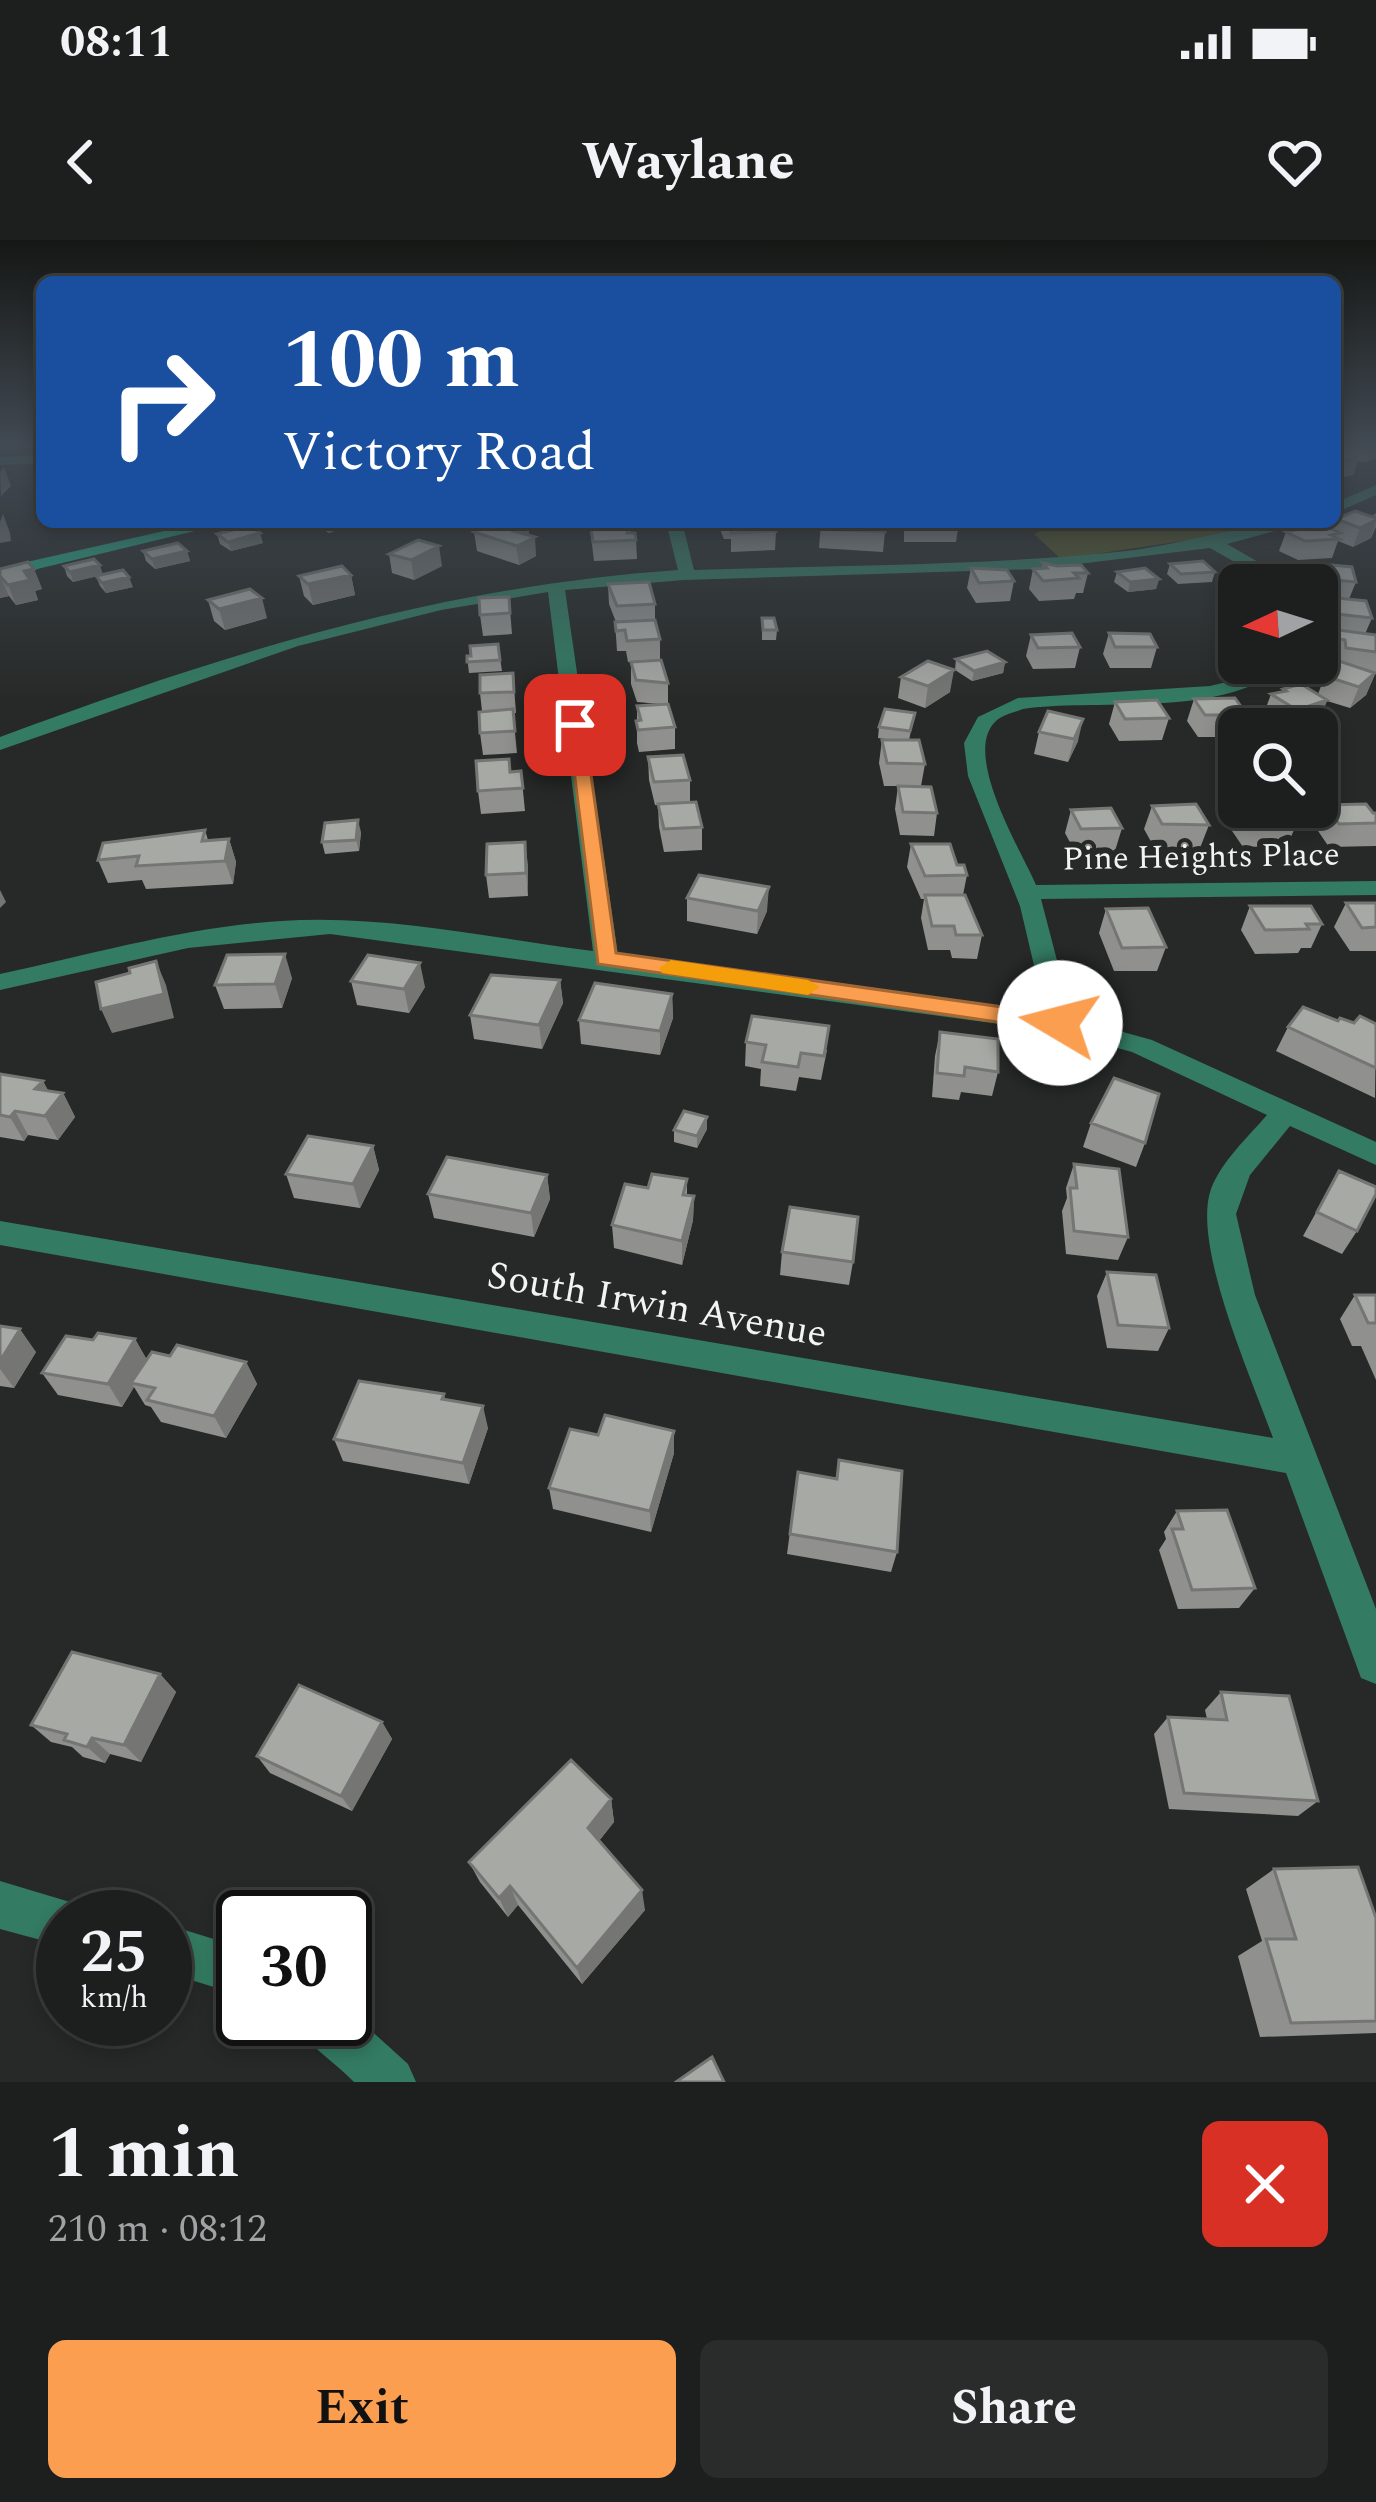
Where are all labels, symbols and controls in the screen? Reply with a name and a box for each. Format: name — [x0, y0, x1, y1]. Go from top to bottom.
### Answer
text: 08:11 — [60, 8, 173, 77]
text: Waylane — [581, 121, 795, 203]
icon: back — [48, 129, 114, 195]
icon: heart — [1262, 129, 1328, 195]
text: 100 m — [282, 297, 520, 425]
icon: right — [84, 324, 240, 480]
text: Victory Road — [282, 412, 596, 494]
north arrow — [1218, 564, 1338, 684]
map controls — [1218, 564, 1338, 828]
pin — [524, 674, 626, 776]
icon: arrive — [542, 692, 608, 758]
button: search — [1218, 708, 1338, 828]
street label: Pine Heights Place — [1062, 830, 1340, 884]
position arrow — [997, 960, 1123, 1086]
street label: South Irwin Avenue — [482, 1246, 832, 1364]
speed limit sign: 30 — [216, 1890, 372, 2046]
text: 25 — [80, 1907, 148, 1999]
text: km/h — [80, 1975, 148, 2021]
text: 1 min — [48, 2100, 240, 2209]
button: close — [1202, 2121, 1328, 2247]
text: 210 m · 08:12 — [48, 2200, 267, 2259]
button: Exit — [48, 2340, 676, 2478]
button: Share — [700, 2340, 1328, 2478]

